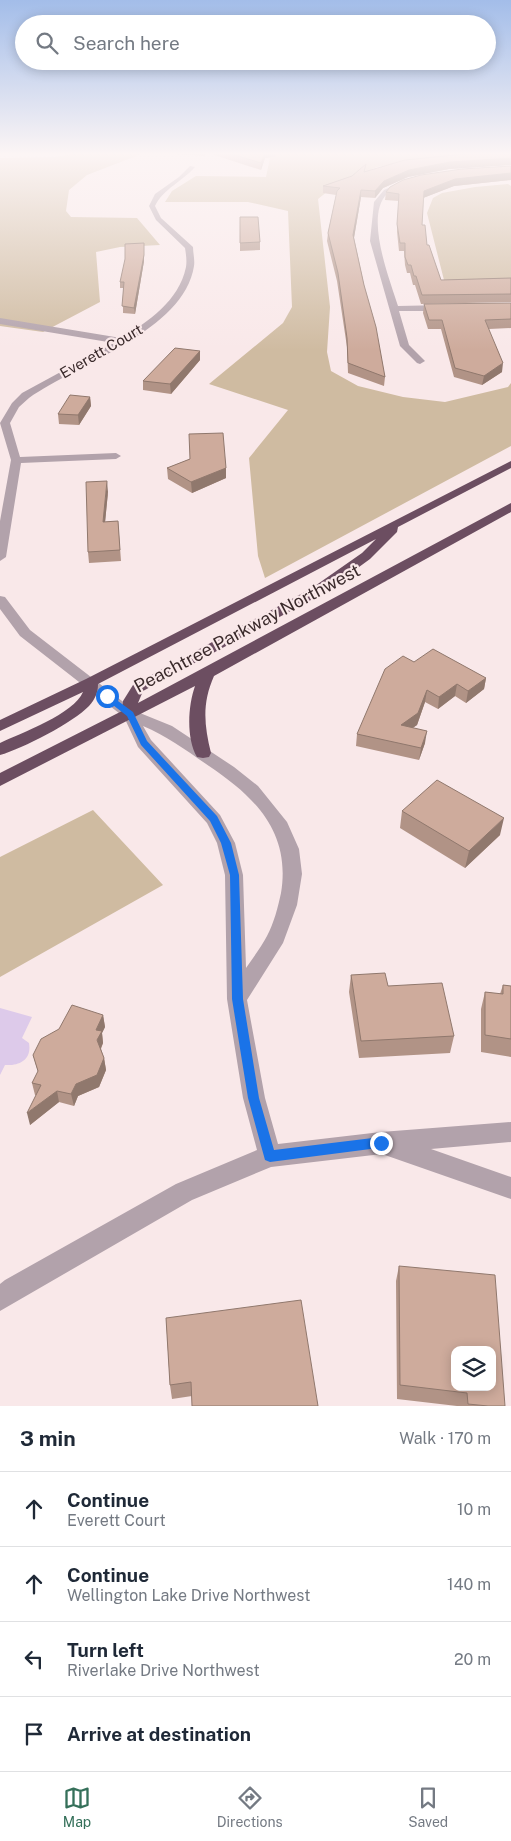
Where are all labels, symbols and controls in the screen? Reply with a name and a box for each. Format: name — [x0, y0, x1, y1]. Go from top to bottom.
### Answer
search box — [15, 15, 496, 70]
icon: search — [33, 29, 61, 57]
text: Search here — [73, 32, 180, 54]
street label: Everett Court — [57, 320, 145, 381]
street label: Peachtree Parkway Northwest — [130, 559, 364, 697]
route start — [96, 685, 119, 708]
route end — [370, 1132, 393, 1155]
map controls — [451, 1346, 496, 1391]
button: layers — [451, 1346, 496, 1391]
text: 3 min — [20, 1426, 76, 1451]
text: Walk · 170 m — [399, 1429, 491, 1448]
text: Continue — [67, 1489, 149, 1511]
icon: ahead — [20, 1495, 48, 1523]
text: 10 m — [457, 1500, 491, 1519]
text: Everett Court — [67, 1511, 166, 1530]
text: Continue — [67, 1564, 149, 1586]
icon: ahead — [20, 1570, 48, 1598]
text: 140 m — [447, 1575, 491, 1594]
text: Wellington Lake Drive Northwest — [67, 1586, 310, 1605]
text: Turn left — [67, 1639, 144, 1661]
icon: left — [20, 1645, 48, 1673]
text: 20 m — [454, 1650, 491, 1669]
text: Riverlake Drive Northwest — [67, 1661, 260, 1680]
icon: arrive — [20, 1720, 48, 1748]
text: Arrive at destination — [67, 1723, 251, 1745]
tab: Map — [63, 1784, 91, 1830]
tab: Directions — [217, 1784, 283, 1830]
tab: Saved — [408, 1784, 448, 1830]

